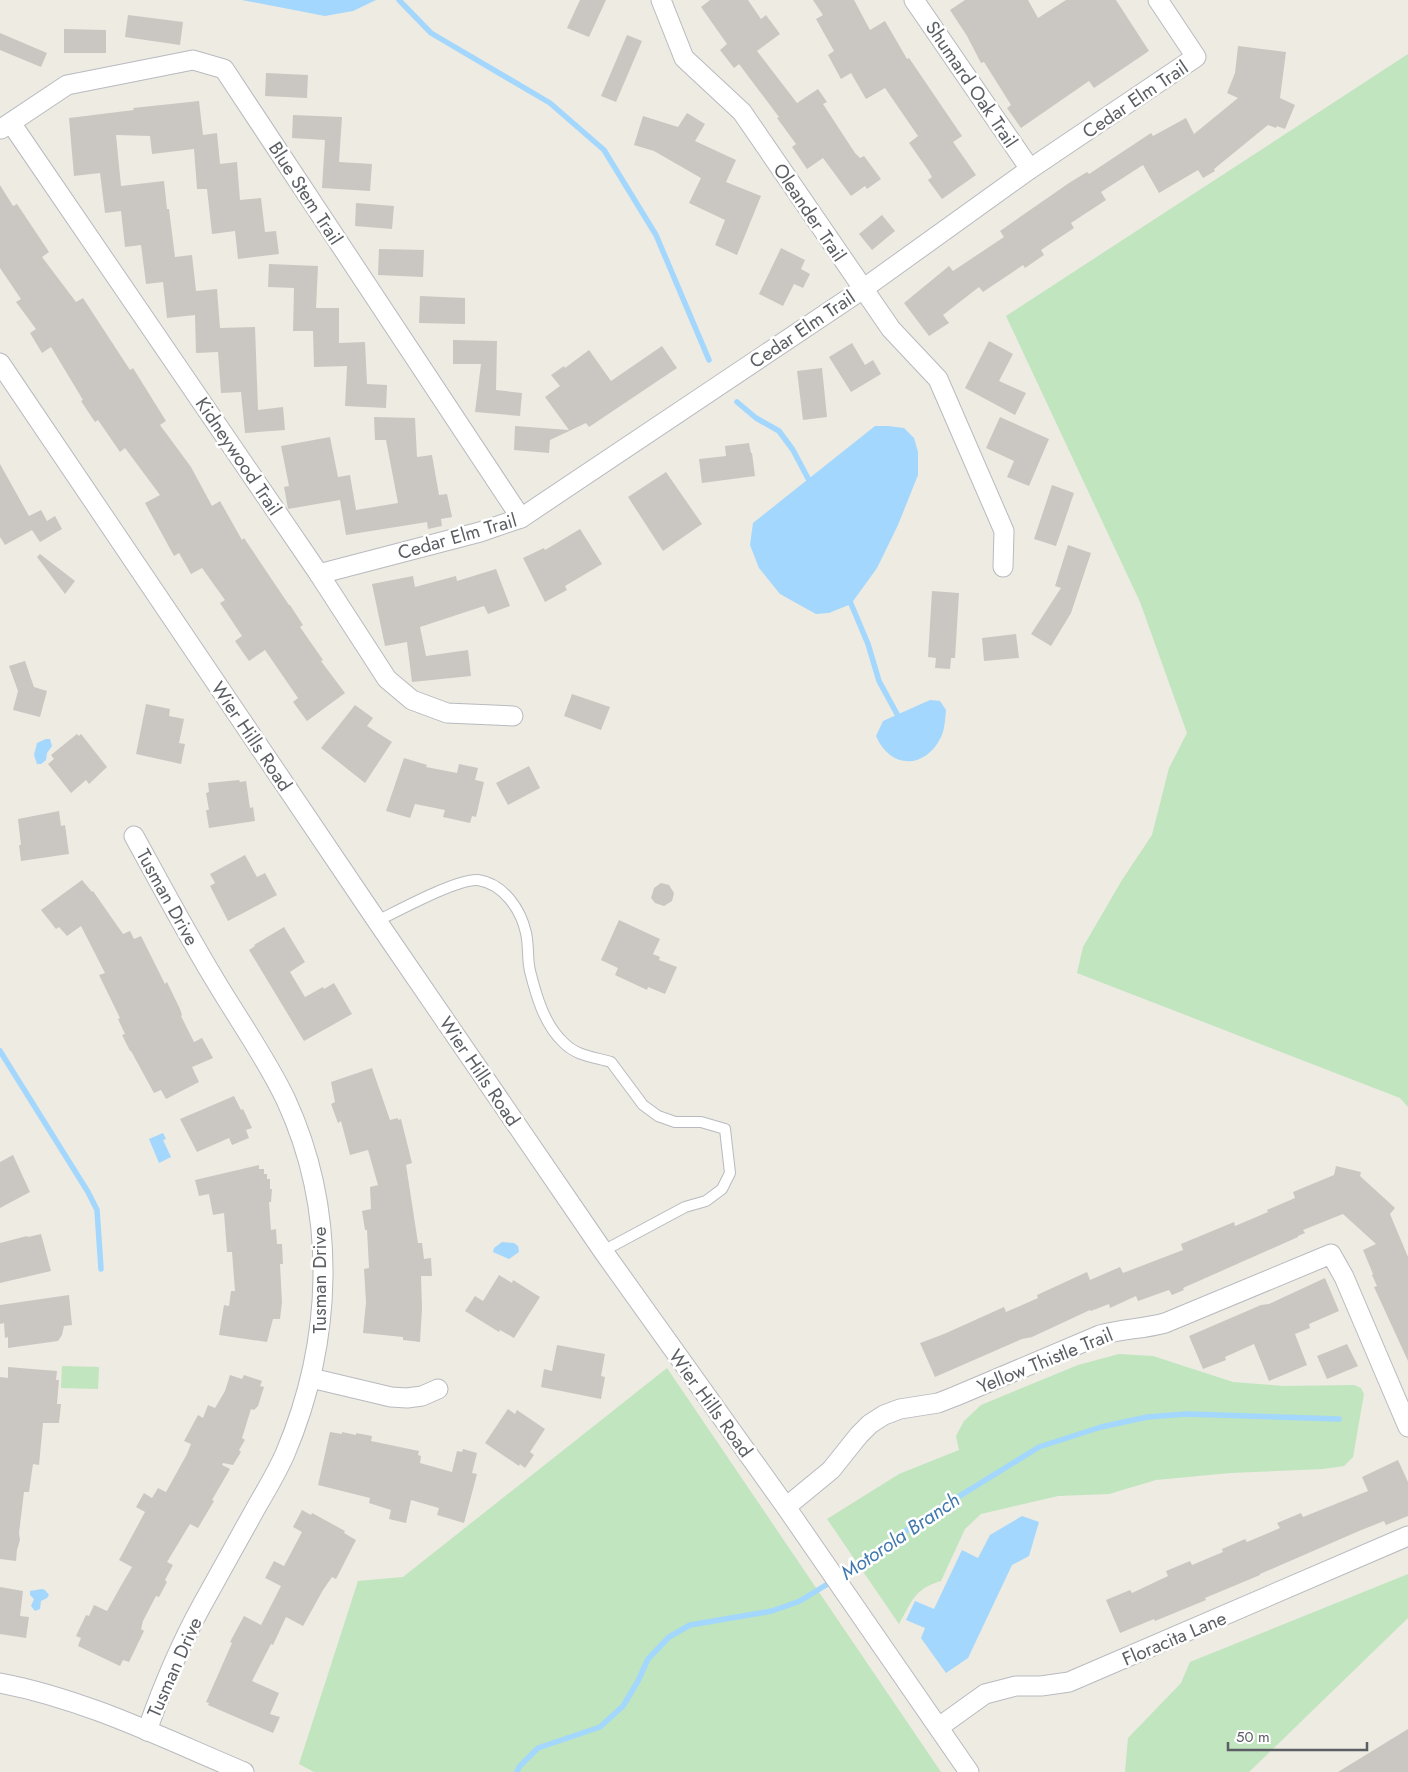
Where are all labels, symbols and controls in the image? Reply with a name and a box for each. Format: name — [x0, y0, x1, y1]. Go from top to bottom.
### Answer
street label: Shumard Oak Trail — [919, 15, 1024, 153]
street label: Cedar Elm Trail — [1077, 54, 1194, 145]
street label: Blue Stem Trail — [262, 136, 349, 250]
street label: Oleander Trail — [767, 158, 852, 267]
street label: Cedar Elm Trail — [744, 284, 861, 375]
street label: Kidneywood Trail — [189, 392, 288, 521]
street label: Cedar Elm Trail — [394, 507, 520, 566]
street label: Wier Hills Road — [205, 676, 298, 797]
street label: Tusman Drive — [130, 844, 205, 951]
street label: Wier Hills Road — [433, 1011, 526, 1132]
street label: Tusman Drive — [306, 1226, 333, 1333]
street label: Yellow Thistle Trail — [973, 1321, 1117, 1400]
street label: Wier Hills Road — [662, 1344, 759, 1463]
water label: Motorola Branch — [835, 1486, 966, 1587]
street label: Floracita Lane — [1118, 1604, 1231, 1673]
street label: Tusman Drive — [140, 1613, 209, 1721]
scale bar — [1228, 1720, 1367, 1752]
text: 50 m — [1236, 1726, 1270, 1748]

